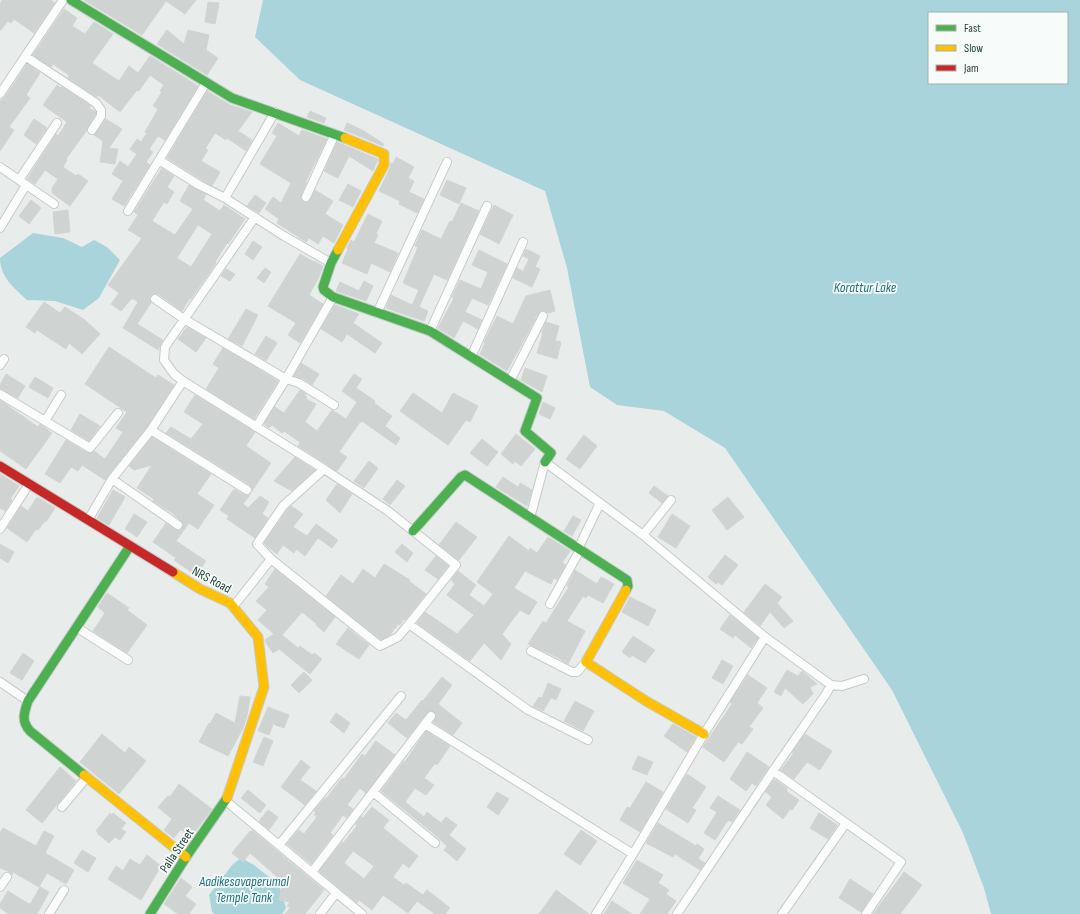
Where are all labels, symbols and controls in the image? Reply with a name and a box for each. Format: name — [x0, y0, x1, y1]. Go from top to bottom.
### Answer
legend — [928, 12, 1068, 84]
text: Fast — [964, 21, 981, 36]
text: Slow — [964, 41, 983, 56]
text: Jam — [963, 61, 979, 76]
water label: Korattur Lake — [834, 279, 897, 296]
street label: NRS Road — [189, 563, 234, 597]
street label: Palla Street — [156, 825, 197, 876]
water label: Aadikesavaperumal Temple Tank — [198, 873, 289, 906]

